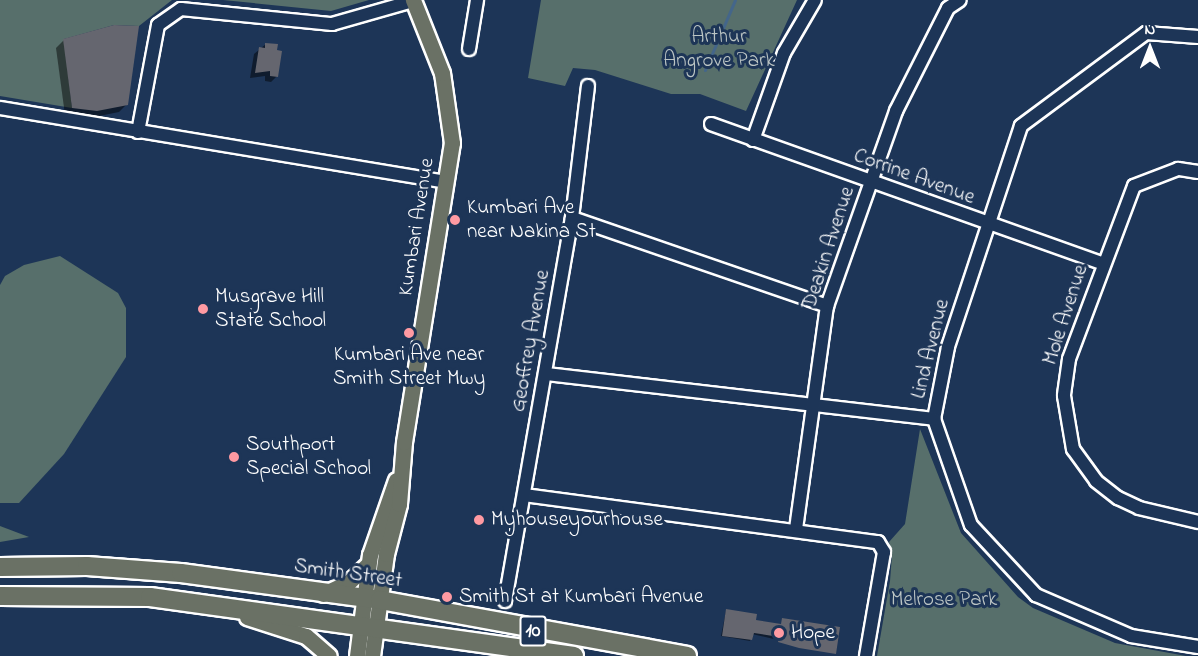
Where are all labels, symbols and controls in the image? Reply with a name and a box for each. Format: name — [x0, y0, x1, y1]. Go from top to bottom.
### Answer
north arrow — [1120, 18, 1180, 78]
text: N — [1145, 18, 1155, 42]
park label: Arthur Angrove Park — [663, 24, 775, 74]
street label: Corrine Avenue — [850, 143, 978, 211]
street label: Kumbari Avenue — [394, 156, 440, 298]
street label: Deakin Avenue — [797, 183, 861, 313]
place label: Kumbari Ave near Nakina St — [467, 195, 596, 245]
marker: Kumbari Ave near Nakina St — [448, 213, 462, 227]
street label: Mole Avenue — [1038, 262, 1094, 368]
street label: Geoffrey Avenue — [506, 268, 556, 414]
place label: Musgrave Hill State School — [215, 284, 326, 334]
street label: Lind Avenue — [906, 297, 956, 401]
marker: Musgrave Hill State School — [196, 302, 210, 316]
marker: Kumbari Ave near Smith Street Mwy — [402, 326, 416, 340]
place label: Kumbari Ave near Smith Street Mwy — [333, 342, 485, 392]
place label: Southport Special School — [246, 432, 371, 482]
marker: Southport Special School — [227, 450, 241, 464]
place label: Myhouseyourhouse — [491, 507, 663, 533]
marker: Myhouseyourhouse — [472, 513, 486, 527]
street label: Smith Street — [292, 554, 404, 594]
place label: Smith St at Kumbari Avenue — [459, 584, 703, 610]
park label: Melrose Park — [891, 587, 997, 613]
marker: Smith St at Kumbari Avenue — [440, 590, 454, 604]
road number: 10 — [520, 614, 546, 648]
place label: Hope — [791, 620, 835, 646]
marker: Hope — [772, 626, 786, 640]

